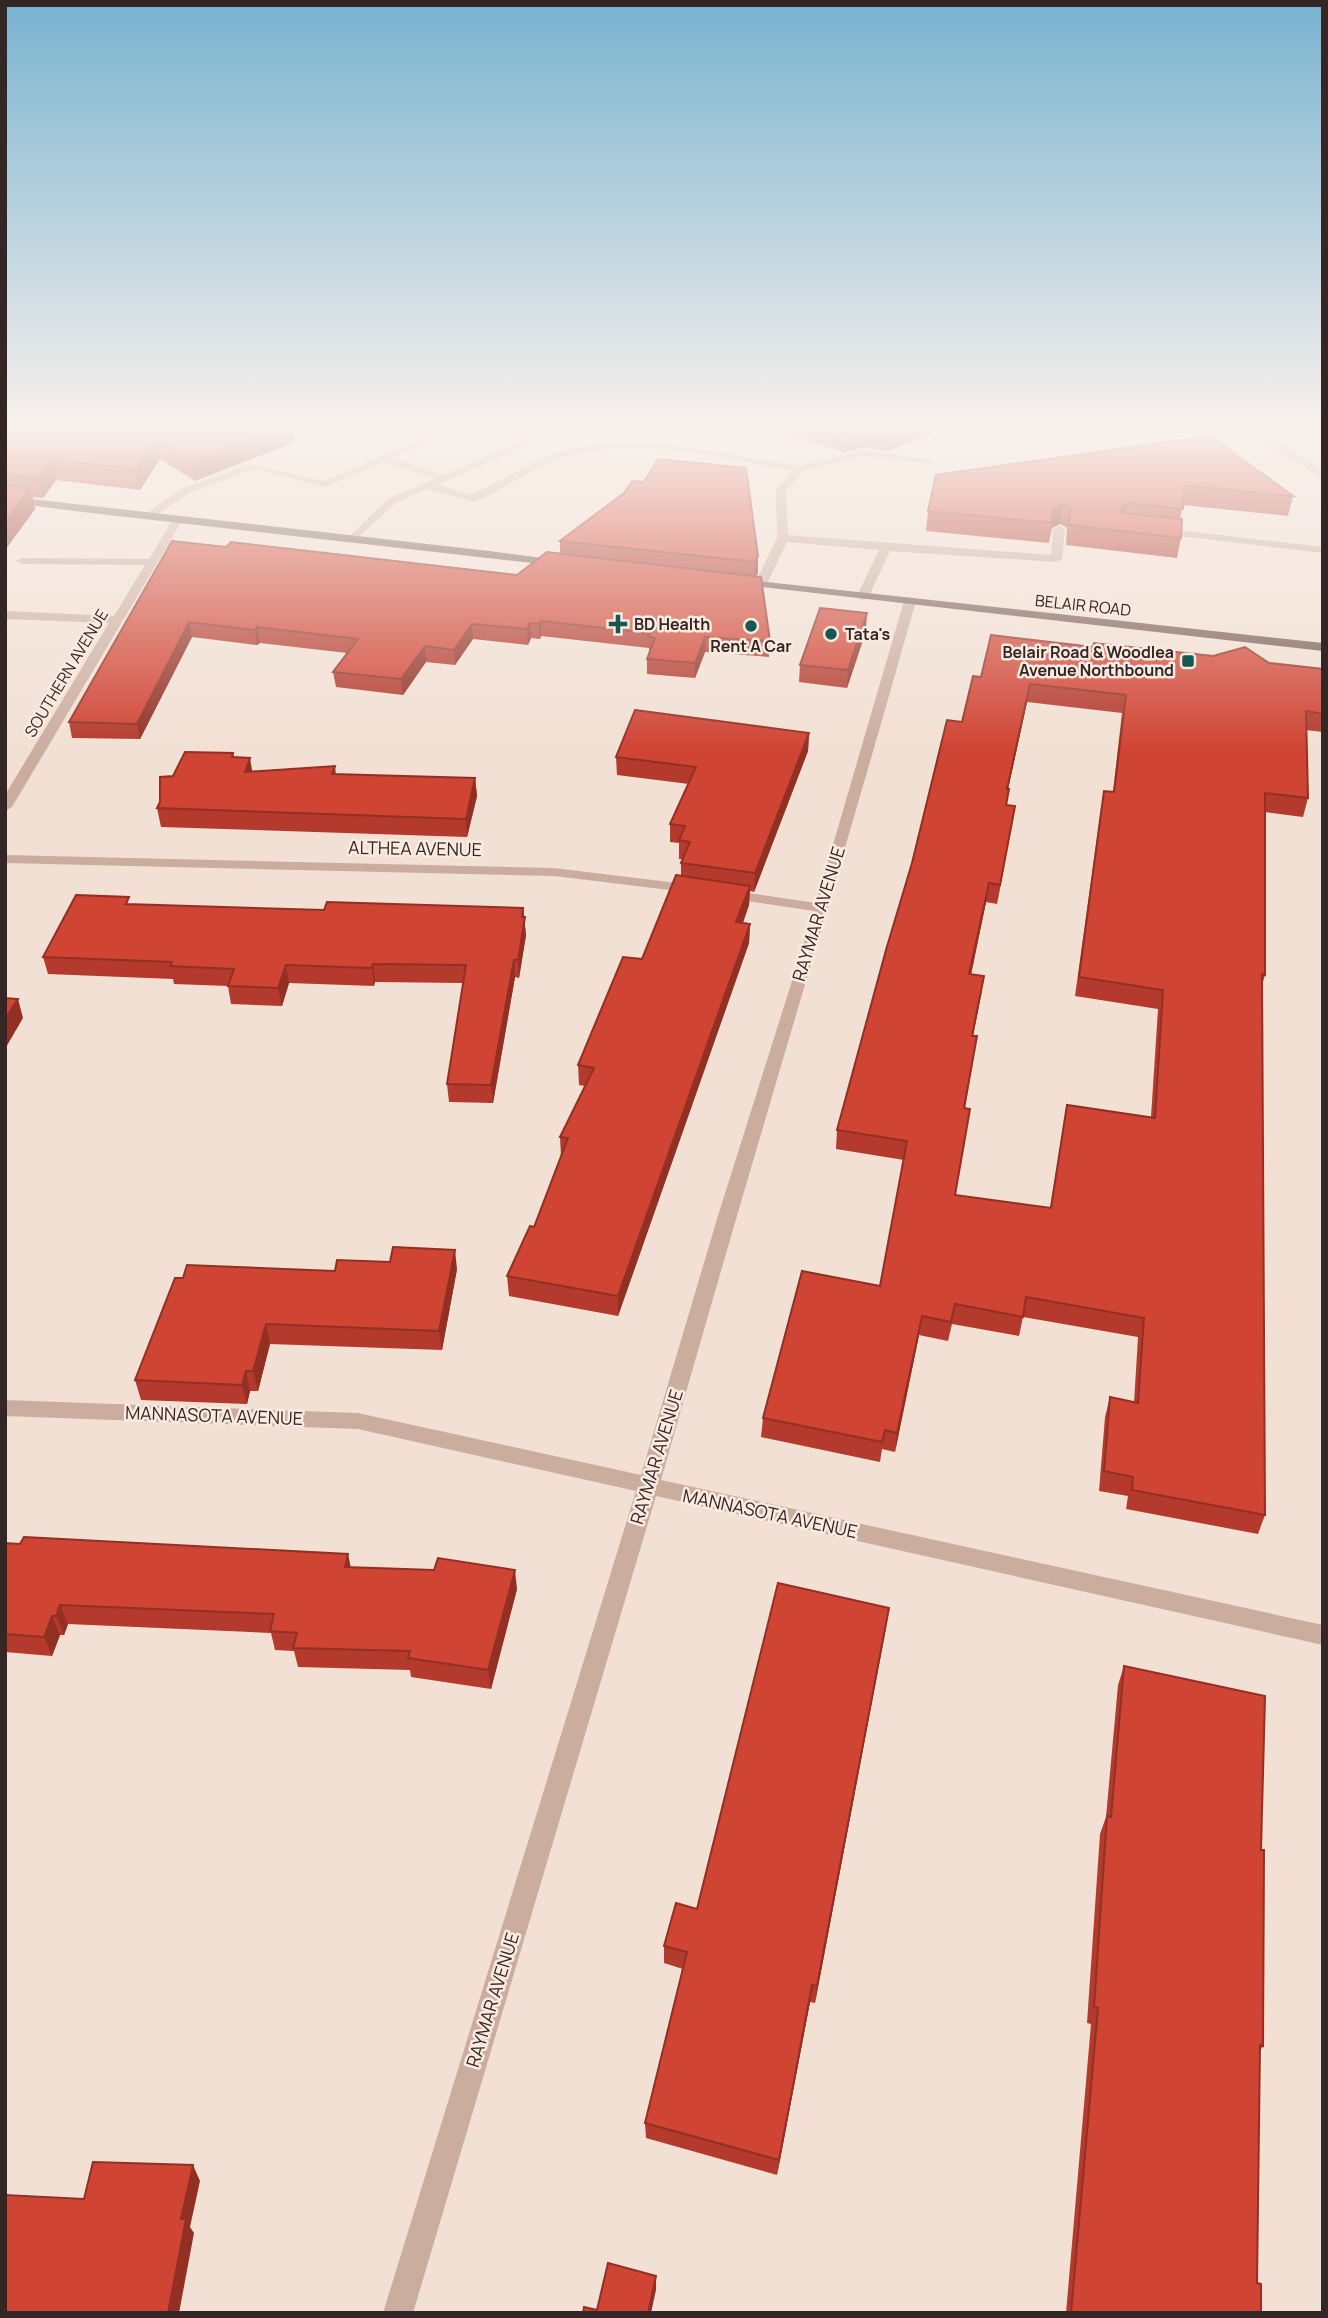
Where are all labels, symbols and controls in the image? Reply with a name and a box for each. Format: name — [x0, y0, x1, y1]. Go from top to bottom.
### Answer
street label: BELAIR ROAD — [1034, 589, 1132, 621]
street label: SOUTHERN AVENUE — [19, 605, 113, 741]
place label: BD Health — [634, 613, 710, 635]
marker: BD Health — [608, 614, 628, 634]
marker: Rent A Car — [743, 618, 759, 634]
place label: Tata's — [845, 623, 891, 645]
marker: Tata's — [823, 626, 839, 642]
place label: Rent A Car — [710, 635, 792, 657]
place label: Belair Road & Woodlea Avenue Northbound — [1002, 641, 1174, 681]
marker: Belair Road & Woodlea Avenue Northbound — [1180, 653, 1196, 669]
street label: ALTHEA AVENUE — [348, 835, 482, 861]
street label: RAYMAR AVENUE — [786, 843, 850, 984]
street label: RAYMAR AVENUE — [624, 1386, 688, 1527]
street label: MANNASOTA AVENUE — [125, 1400, 303, 1430]
street label: MANNASOTA AVENUE — [681, 1483, 860, 1543]
street label: RAYMAR AVENUE — [460, 1929, 524, 2070]

